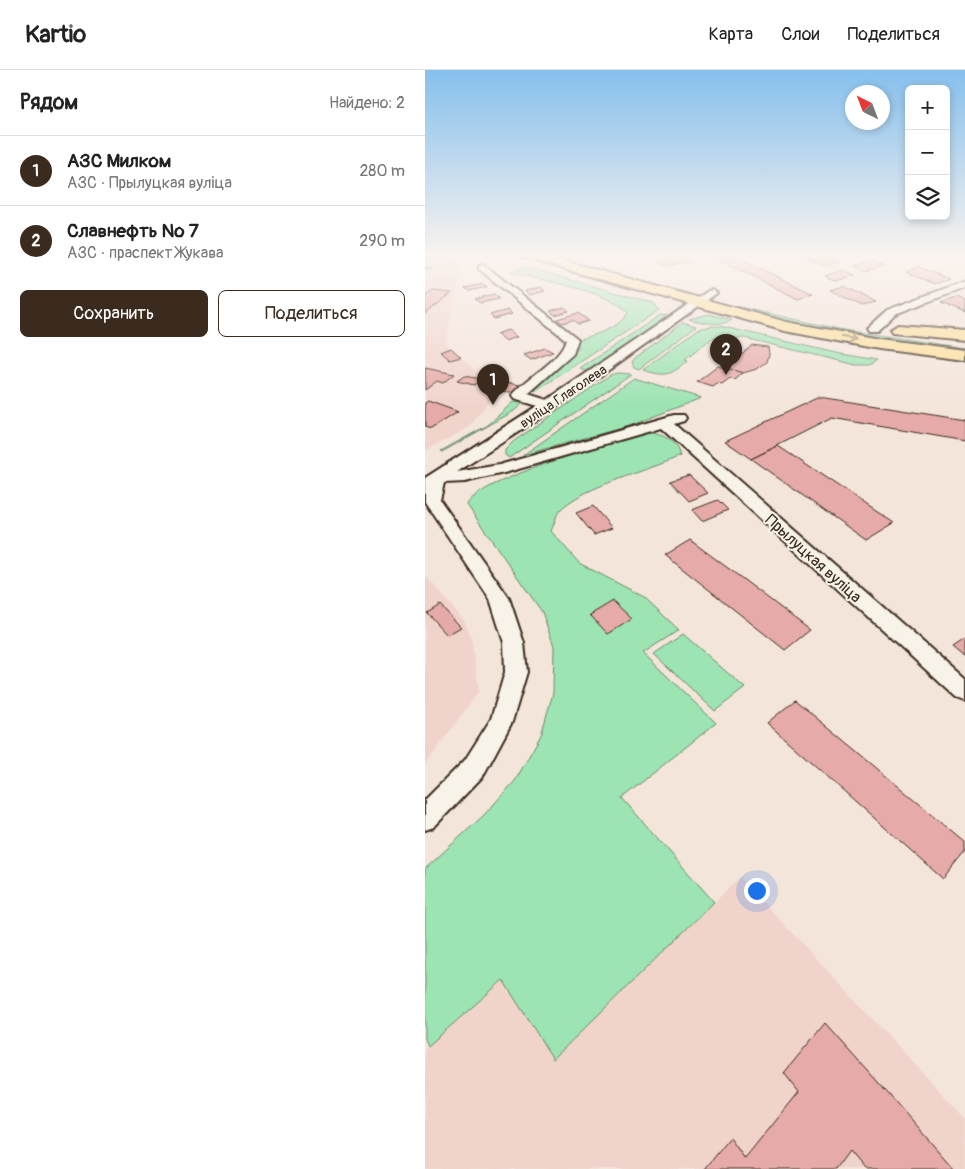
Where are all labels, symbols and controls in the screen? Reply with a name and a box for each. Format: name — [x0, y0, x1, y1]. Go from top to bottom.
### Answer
text: Kartio — [25, 20, 86, 49]
text: Карта — [709, 23, 753, 46]
text: Слои — [781, 23, 819, 46]
text: Поделиться — [847, 23, 940, 46]
north arrow — [845, 85, 890, 130]
map controls — [905, 85, 950, 220]
button: + — [905, 85, 950, 130]
text: Рядом — [20, 89, 78, 116]
text: Найдено: 2 — [329, 93, 405, 113]
button: − — [905, 130, 950, 175]
text: АЗС Милком — [67, 149, 171, 173]
text: 1 — [33, 161, 39, 181]
text: 280 m — [359, 161, 405, 181]
text: АЗС · Прылуцкая вуліца — [67, 173, 232, 193]
button: layers — [905, 175, 950, 220]
text: Славнефть № 7 — [67, 219, 199, 243]
text: 2 — [32, 231, 40, 251]
text: 290 m — [359, 231, 405, 251]
text: АЗС · праспект Жукава — [67, 243, 223, 263]
button: Сохранить — [20, 290, 208, 337]
button: Поделиться — [218, 290, 405, 337]
pin: 2 — [710, 334, 742, 375]
one-way arrow — [841, 334, 857, 344]
street label: вуліца Глаголева — [516, 361, 610, 432]
pin: 1 — [477, 364, 509, 405]
street label: Прылуцкая вуліца — [761, 510, 866, 607]
your location — [744, 878, 770, 904]

